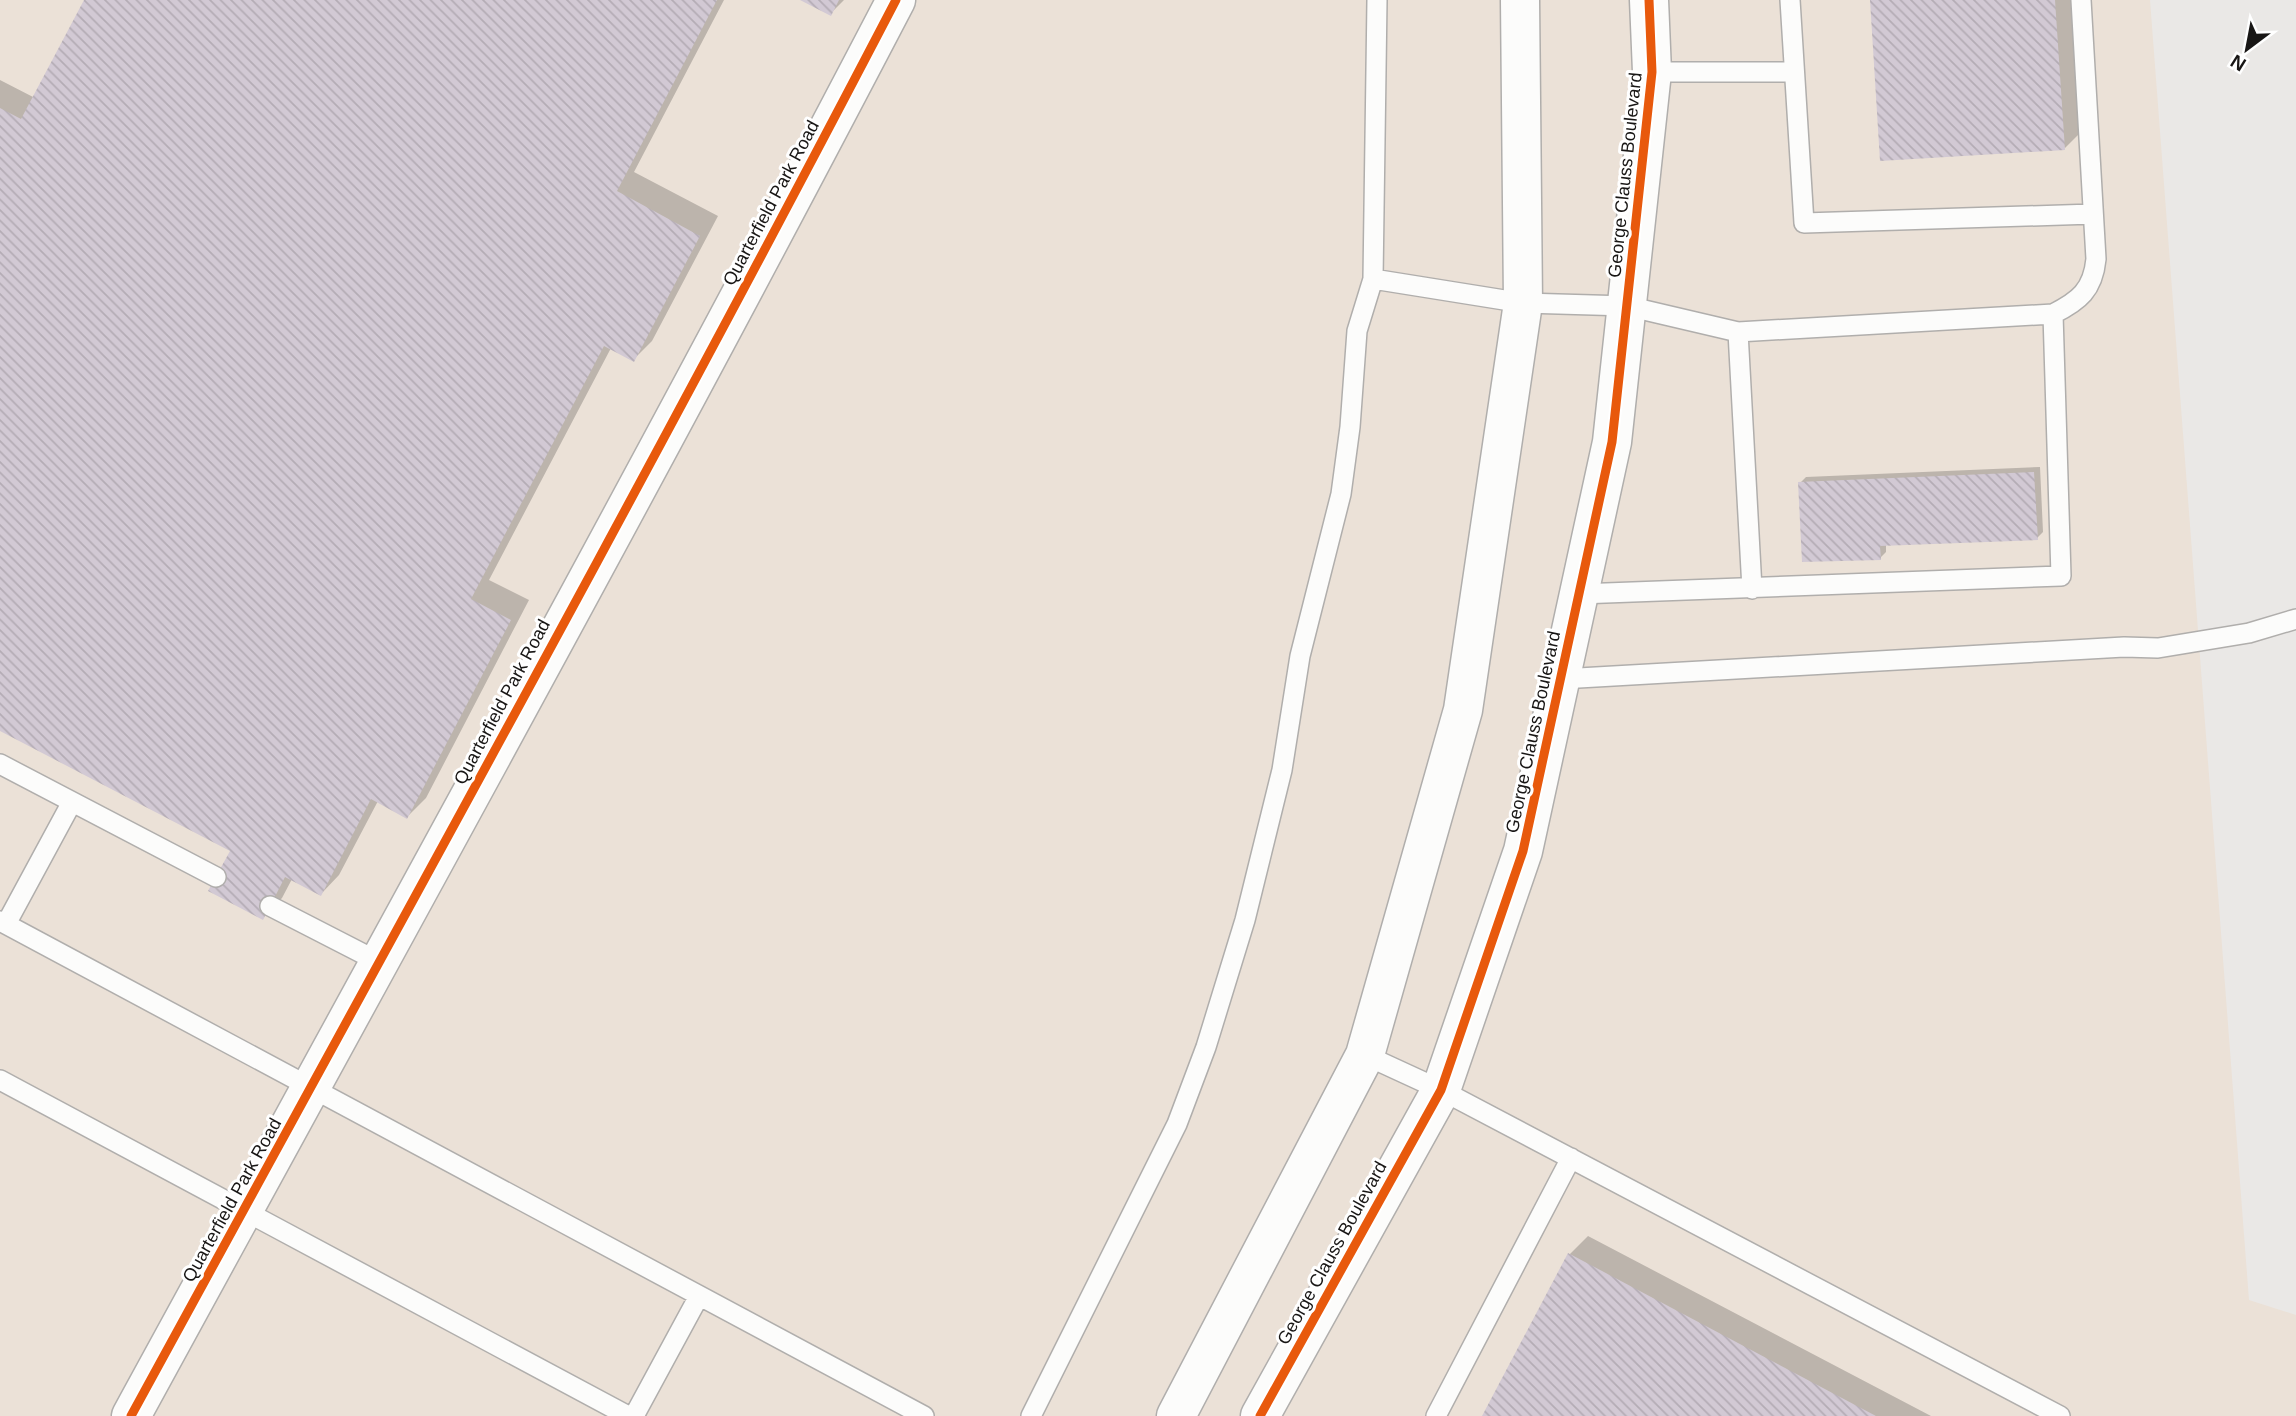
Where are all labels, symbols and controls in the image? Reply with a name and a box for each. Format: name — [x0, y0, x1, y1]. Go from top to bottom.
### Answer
north arrow — [2212, 14, 2282, 84]
text: N — [2227, 50, 2250, 76]
street label: George Clauss Boulevard — [1604, 71, 1646, 279]
street label: Quarterfield Park Road — [719, 117, 823, 289]
street label: Quarterfield Park Road — [450, 616, 554, 788]
street label: George Clauss Boulevard — [1502, 629, 1564, 835]
street label: Quarterfield Park Road — [179, 1115, 285, 1285]
street label: George Clauss Boulevard — [1273, 1158, 1391, 1348]

